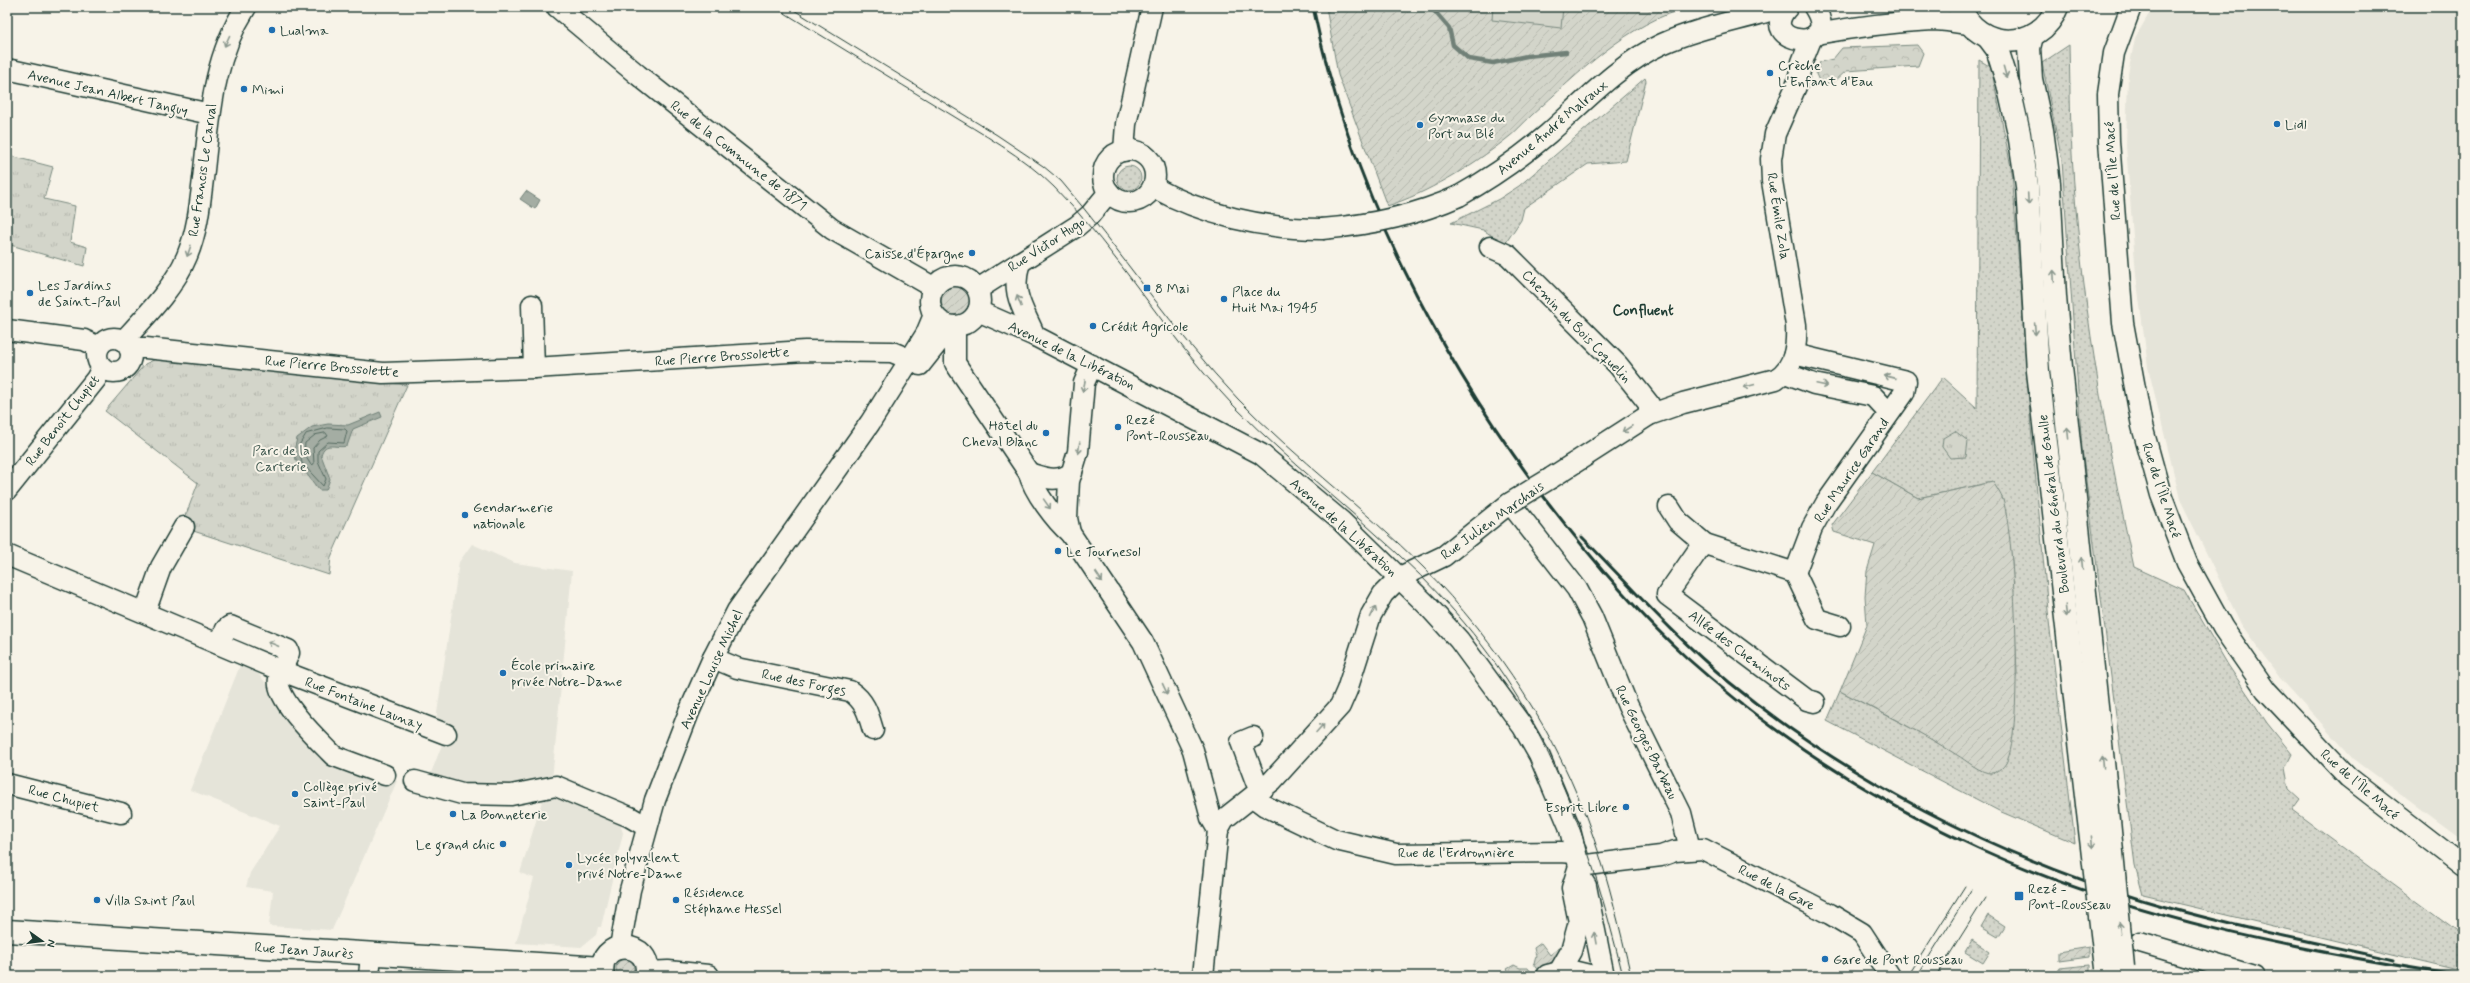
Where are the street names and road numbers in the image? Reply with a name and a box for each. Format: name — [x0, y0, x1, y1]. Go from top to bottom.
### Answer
street label: Avenue Jean Albert Tanguy — [25, 66, 190, 122]
street label: Avenue André Malraux — [1494, 76, 1612, 179]
street label: Rue de la Commune de 1871 — [666, 97, 810, 215]
street label: Rue Francis Le Carval — [185, 102, 221, 238]
street label: Rue de l'Île Macé — [2101, 121, 2125, 221]
street label: Rue Émile Zola — [1762, 172, 1794, 261]
street label: Rue Victor Hugo — [1005, 213, 1089, 277]
street label: Chemin du Bois Coquelin — [1518, 266, 1635, 387]
street label: Avenue de la Libération — [1005, 317, 1138, 394]
street label: Rue Pierre Brossolette — [654, 343, 790, 371]
street label: Rue Pierre Brossolette — [264, 352, 400, 382]
street label: Rue Benoît Chupiet — [22, 371, 104, 470]
street label: Boulevard du Général de Gaulle — [2034, 413, 2074, 594]
street label: Rue Maurice Garand — [1810, 415, 1893, 526]
street label: Rue de l'Île Macé — [2137, 440, 2185, 540]
street label: Avenue de la Libération — [1286, 475, 1401, 581]
street label: Rue Julien Marchais — [1437, 477, 1548, 564]
street label: Allée des Cheminots — [1685, 606, 1794, 695]
street label: Avenue Louise Michel — [676, 607, 748, 732]
street label: Rue des Forges — [760, 665, 848, 703]
street label: Rue Fontaine Launay — [302, 673, 425, 735]
street label: Rue Georges Barbeau — [1610, 683, 1682, 803]
street label: Rue de l'Île Macé — [2316, 746, 2403, 824]
street label: Rue Chupiet — [26, 781, 102, 817]
street label: Rue de l'Erdronnière — [1398, 844, 1514, 862]
street label: Rue de la Gare — [1735, 861, 1818, 915]
street label: Rue Jean Jaurès — [254, 939, 354, 963]

